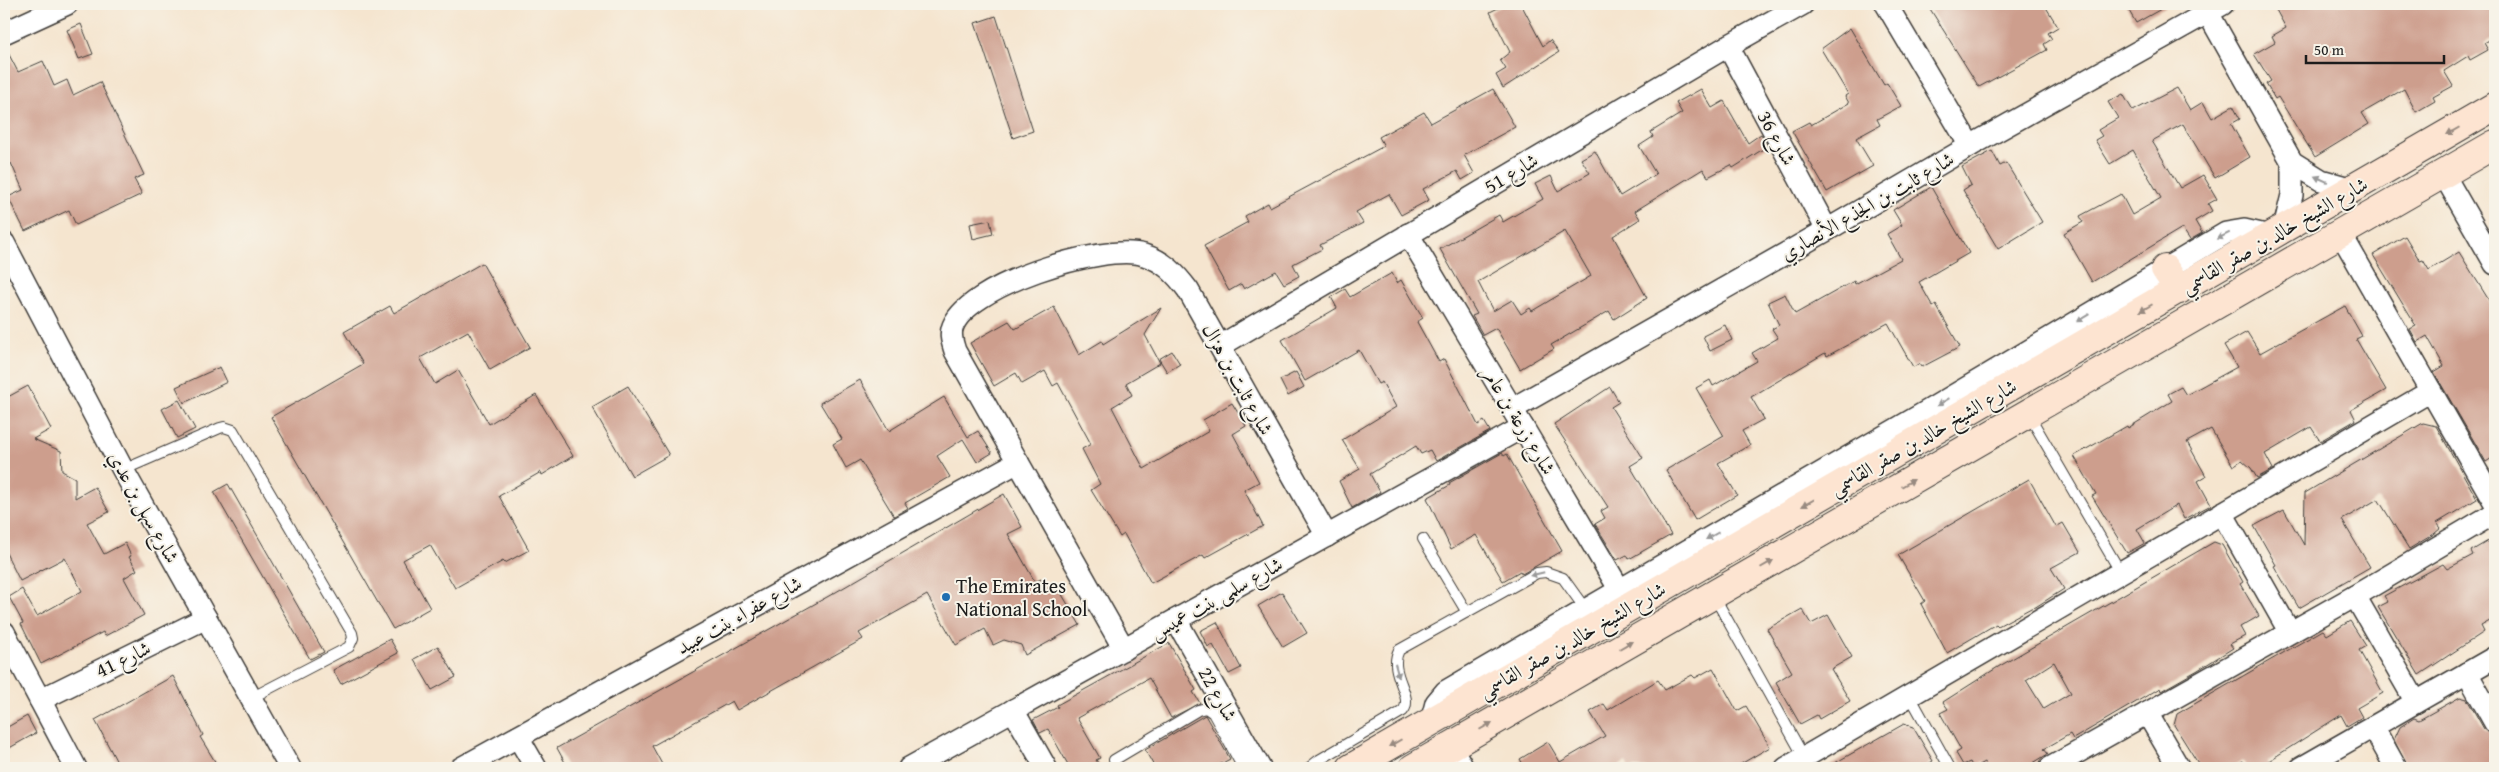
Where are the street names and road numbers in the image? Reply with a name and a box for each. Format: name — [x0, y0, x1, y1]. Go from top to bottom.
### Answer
street label: شارع 36 — [1747, 105, 1804, 172]
street label: شارع ثابت بن الجذع الأنصاري — [1774, 144, 1961, 271]
street label: شارع 51 — [1478, 145, 1545, 203]
street label: شارع الشيخ خالد بن صقر القاسمي — [2175, 169, 2375, 304]
street label: شارع ثابت بن هزال — [1192, 318, 1281, 442]
street label: شارع زرعة بن عامر — [1472, 360, 1564, 482]
street label: شارع الشيخ خالد بن صقر القاسمي — [1824, 371, 2024, 506]
street label: شارع سهل بن عدي — [98, 445, 187, 570]
street label: شارع سلمى بنت عميس — [1144, 549, 1290, 650]
street label: شارع عفراء بنت عبيد — [671, 568, 809, 665]
street label: شارع الشيخ خالد بن صقر القاسمي — [1473, 574, 1673, 709]
street label: شارع 41 — [90, 633, 157, 688]
street label: شارع 22 — [1188, 661, 1245, 728]

